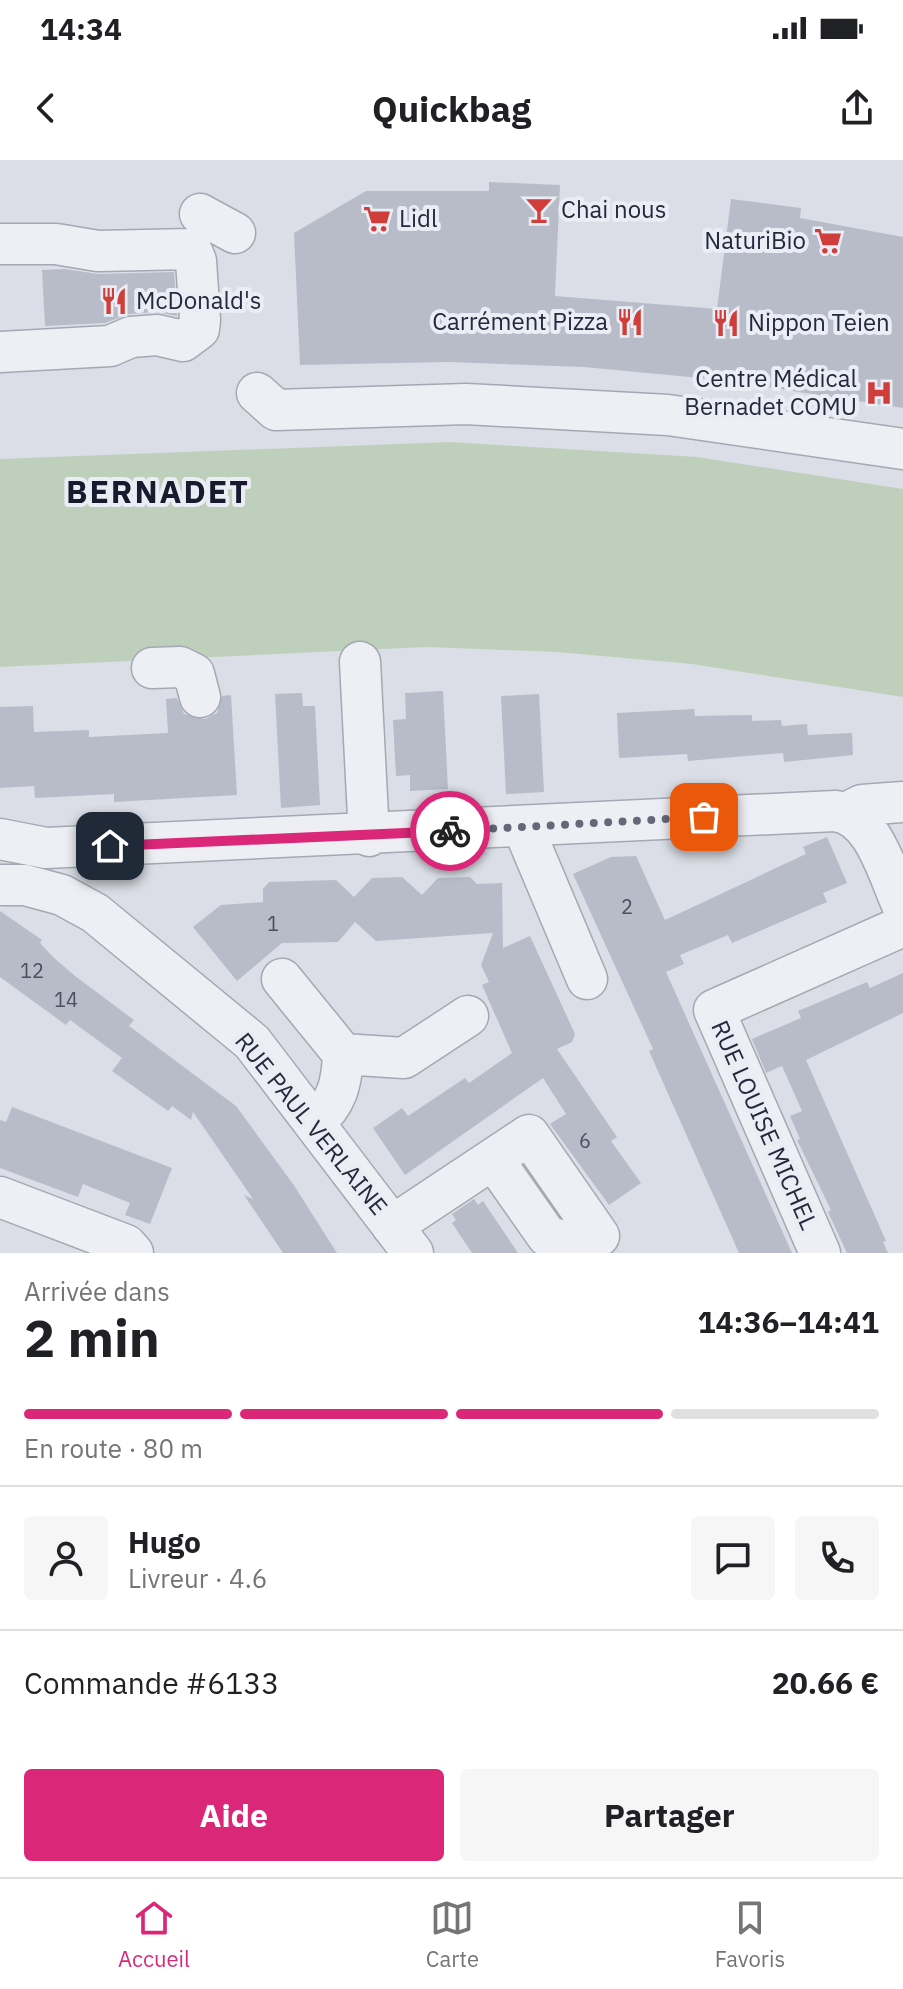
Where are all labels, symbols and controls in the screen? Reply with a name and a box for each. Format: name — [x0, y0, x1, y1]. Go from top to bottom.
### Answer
text: 14:34 — [40, 9, 122, 48]
text: Quickbag — [372, 85, 531, 132]
icon: back — [24, 86, 68, 130]
icon: share — [835, 86, 879, 130]
place label: Chai nous — [561, 193, 666, 225]
bar icon: Chai nous — [524, 195, 554, 225]
place label: Lidl — [399, 202, 437, 234]
supermarket icon: Lidl — [362, 204, 392, 234]
place label: NaturiBio — [704, 224, 806, 256]
supermarket icon: NaturiBio — [813, 226, 843, 256]
place label: McDonald's — [136, 284, 262, 316]
restaurant icon: McDonald's — [99, 286, 129, 316]
place label: Carrément Pizza — [432, 305, 608, 337]
place label: Nippon Teien — [748, 306, 890, 338]
restaurant icon: Carrément Pizza — [615, 307, 645, 337]
restaurant icon: Nippon Teien — [711, 308, 741, 338]
place label: Centre Médical Bernadet COMU — [684, 362, 857, 422]
hospital icon: Centre Médical Bernadet COMU — [864, 378, 894, 408]
district label: BERNADET — [66, 470, 250, 512]
pin — [670, 783, 738, 851]
courier — [410, 791, 490, 871]
icon: bag — [682, 795, 726, 839]
icon: bike — [428, 809, 472, 853]
pin — [76, 812, 144, 880]
icon: home — [88, 824, 132, 868]
house number: 2 — [621, 893, 633, 920]
house number: 1 — [267, 910, 279, 937]
house number: 12 — [20, 957, 44, 984]
house number: 14 — [54, 986, 78, 1013]
street label: RUE LOUISE MICHEL — [704, 1015, 825, 1234]
street label: RUE PAUL VERLAINE — [228, 1026, 395, 1221]
house number: 6 — [579, 1127, 591, 1154]
text: Arrivée dans — [24, 1274, 170, 1308]
text: 14:36–14:41 — [698, 1302, 879, 1341]
text: 2 min — [24, 1304, 160, 1371]
text: En route · 80 m — [24, 1431, 203, 1465]
button: person — [24, 1516, 108, 1600]
button: chat — [691, 1516, 775, 1600]
button: phone — [795, 1516, 879, 1600]
text: Hugo — [128, 1522, 201, 1561]
text: Livreur · 4.6 — [128, 1561, 267, 1595]
text: Commande #6133 — [24, 1663, 279, 1702]
text: 20.66 € — [772, 1663, 879, 1702]
button: Aide — [24, 1769, 444, 1861]
button: Partager — [460, 1769, 879, 1861]
tab: Accueil — [118, 1896, 190, 1973]
tab: Carte — [426, 1896, 479, 1973]
tab: Favoris — [715, 1896, 785, 1973]

